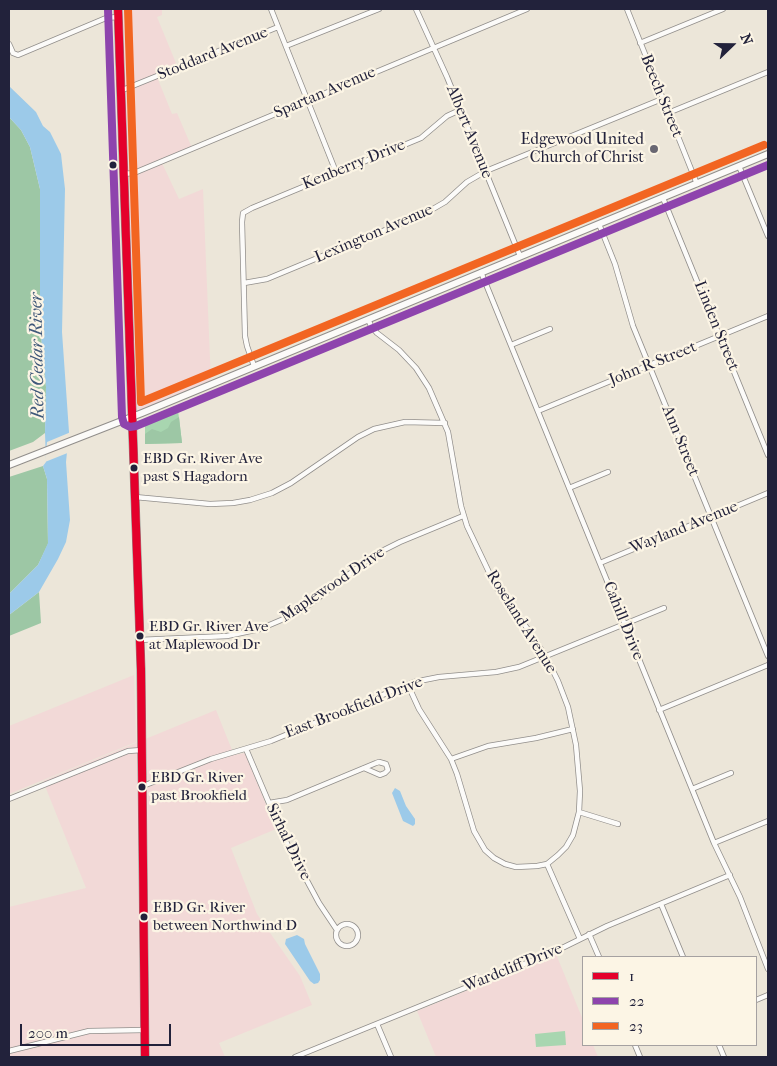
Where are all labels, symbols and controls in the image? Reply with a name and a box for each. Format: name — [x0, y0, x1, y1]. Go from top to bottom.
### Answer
north arrow — [707, 20, 757, 70]
street label: Stoddard Avenue — [155, 23, 271, 85]
text: N — [737, 31, 756, 47]
street label: Beech Street — [636, 52, 686, 140]
street label: Spartan Avenue — [271, 63, 379, 123]
street label: Albert Avenue — [442, 83, 496, 181]
place label: Edgewood United Church of Christ — [521, 130, 644, 168]
street label: Kenberry Drive — [300, 136, 408, 194]
marker: Edgewood United Church of Christ — [648, 143, 660, 155]
unlabelled marker — [108, 160, 118, 170]
street label: Lexington Avenue — [312, 200, 436, 268]
street label: Linden Street — [689, 278, 743, 374]
water label: Red Cedar River — [26, 293, 50, 419]
street label: John R Street — [606, 338, 700, 390]
street label: Ann Street — [657, 403, 703, 479]
place label: EBD Gr. River Ave past S Hagadorn — [143, 450, 262, 485]
marker: EBD Gr. River Ave past S Hagadorn — [129, 463, 139, 473]
street label: Wayland Avenue — [627, 498, 741, 558]
street label: Maplewood Drive — [277, 543, 389, 627]
street label: Roseland Avenue — [482, 567, 560, 677]
street label: Cahill Drive — [599, 579, 647, 663]
place label: EBD Gr. River Ave at Maplewood Dr — [149, 618, 268, 653]
marker: EBD Gr. River Ave at Maplewood Dr — [135, 631, 145, 641]
street label: East Brookfield Drive — [282, 673, 426, 743]
place label: EBD Gr. River past Brookfield — [151, 769, 247, 804]
marker: EBD Gr. River past Brookfield — [137, 782, 147, 792]
street label: Sirhal Drive — [261, 801, 315, 883]
place label: EBD Gr. River between Northwind D — [153, 899, 297, 934]
marker: EBD Gr. River between Northwind D — [139, 912, 149, 922]
street label: Wardcliff Drive — [461, 939, 565, 997]
legend — [582, 956, 757, 1046]
text: 1 — [629, 967, 634, 985]
text: 22 — [629, 992, 644, 1010]
scale bar — [22, 1014, 174, 1046]
text: 23 — [629, 1017, 643, 1035]
text: 200 m — [28, 1024, 68, 1042]

